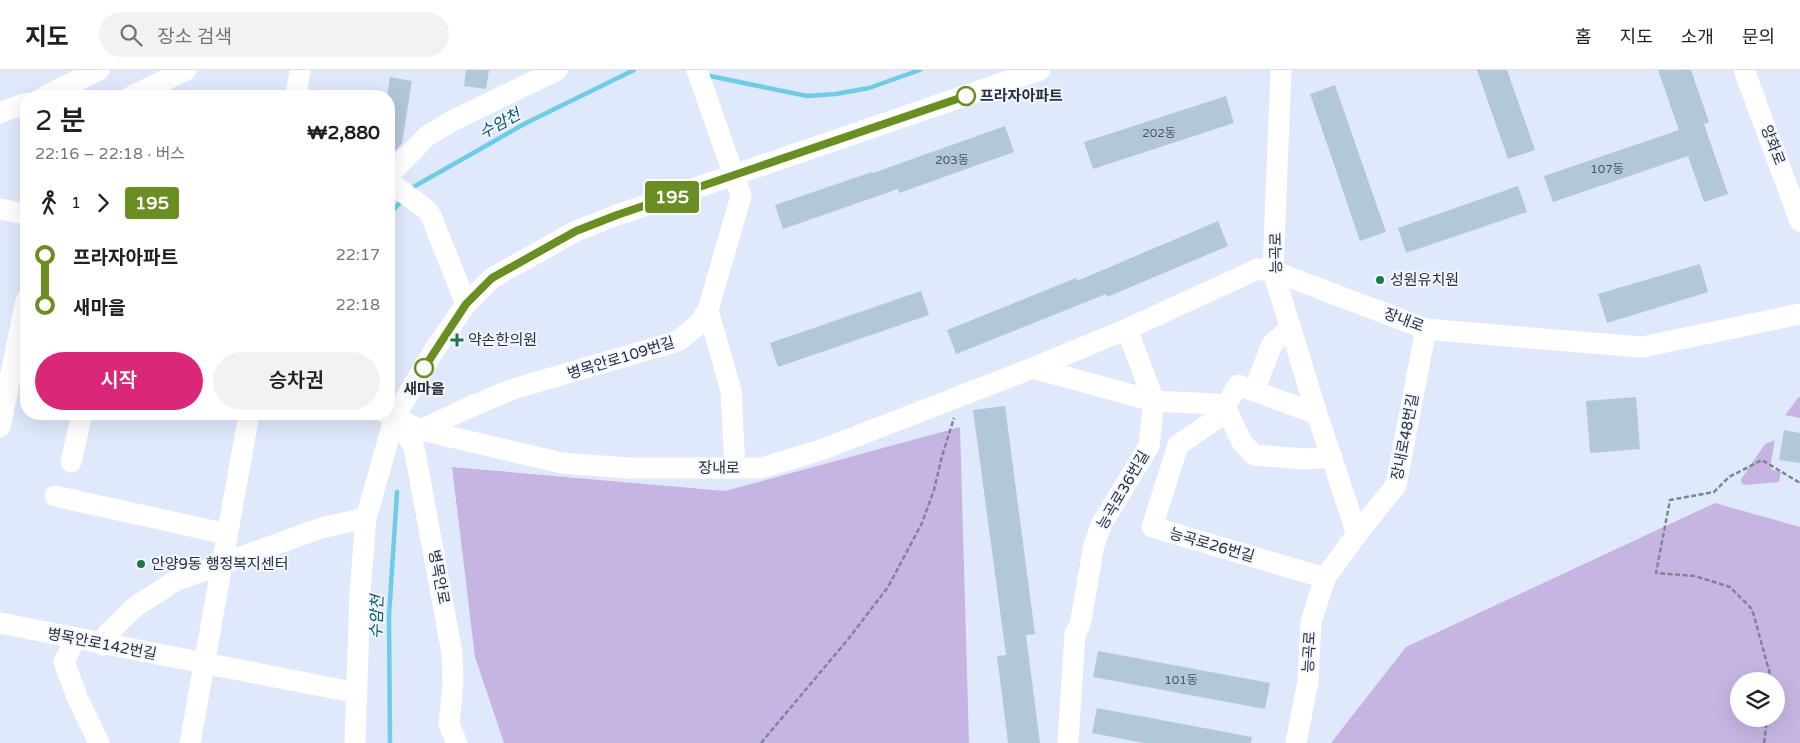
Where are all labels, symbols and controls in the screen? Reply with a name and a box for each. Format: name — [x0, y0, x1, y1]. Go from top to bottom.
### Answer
search box — [99, 12, 449, 57]
icon: search — [117, 21, 145, 49]
text: 지도 — [25, 23, 69, 52]
text: 장소 검색 — [157, 26, 232, 48]
text: 홈 — [1575, 26, 1592, 48]
text: 지도 — [1620, 26, 1653, 48]
text: 소개 — [1681, 26, 1714, 48]
text: 문의 — [1742, 26, 1775, 48]
marker: 프라자아파트 — [956, 86, 976, 106]
place label: 프라자아파트 — [980, 87, 1063, 105]
water label: 수암천 — [476, 103, 526, 143]
text: 2 분 — [35, 104, 86, 138]
text: ₩2,880 — [307, 122, 380, 144]
street label: 양화로 — [1757, 122, 1789, 168]
house number: 202동 — [1142, 126, 1176, 140]
text: 22:16 – 22:18 · 버스 — [35, 144, 185, 164]
house number: 203동 — [935, 153, 969, 167]
house number: 107동 — [1590, 162, 1624, 176]
line badge: 195 — [643, 181, 701, 213]
text: 195 — [655, 186, 689, 208]
icon: walk — [35, 189, 63, 217]
icon: forward — [89, 189, 117, 217]
text: 195 — [135, 192, 169, 214]
text: 1 — [71, 193, 81, 213]
street label: 능곡로 — [1267, 232, 1285, 274]
text: 22:17 — [336, 245, 380, 265]
text: 프라자아파트 — [73, 247, 178, 269]
place label: 성원유치원 — [1390, 271, 1459, 289]
marker: 성원유치원 — [1374, 274, 1386, 286]
text: 22:18 — [336, 295, 380, 315]
text: 새마을 — [73, 297, 125, 319]
street label: 장내로 — [1381, 304, 1427, 336]
place label: 약손한의원 — [468, 331, 537, 349]
marker: 약손한의원 — [450, 333, 464, 347]
street label: 병목안로109번길 — [565, 333, 677, 383]
button: 시작 — [35, 352, 203, 410]
button: 승차권 — [213, 352, 380, 410]
marker: 새마을 — [414, 358, 434, 378]
place label: 새마을 — [403, 380, 445, 398]
street label: 장내로48번길 — [1388, 392, 1422, 482]
street label: 능곡로36번길 — [1093, 447, 1153, 533]
street label: 장내로 — [698, 459, 740, 477]
street label: 능곡로26번길 — [1167, 524, 1257, 566]
street label: 병목안로 — [425, 548, 453, 606]
place label: 안양9동 행정복지센터 — [151, 555, 289, 573]
marker: 안양9동 행정복지센터 — [135, 558, 147, 570]
water label: 수암천 — [366, 592, 388, 639]
street label: 병목안로142번길 — [46, 625, 158, 663]
street label: 능곡로 — [1299, 631, 1319, 673]
map controls — [1730, 672, 1785, 727]
button: layers — [1730, 672, 1785, 727]
house number: 101동 — [1164, 673, 1198, 687]

